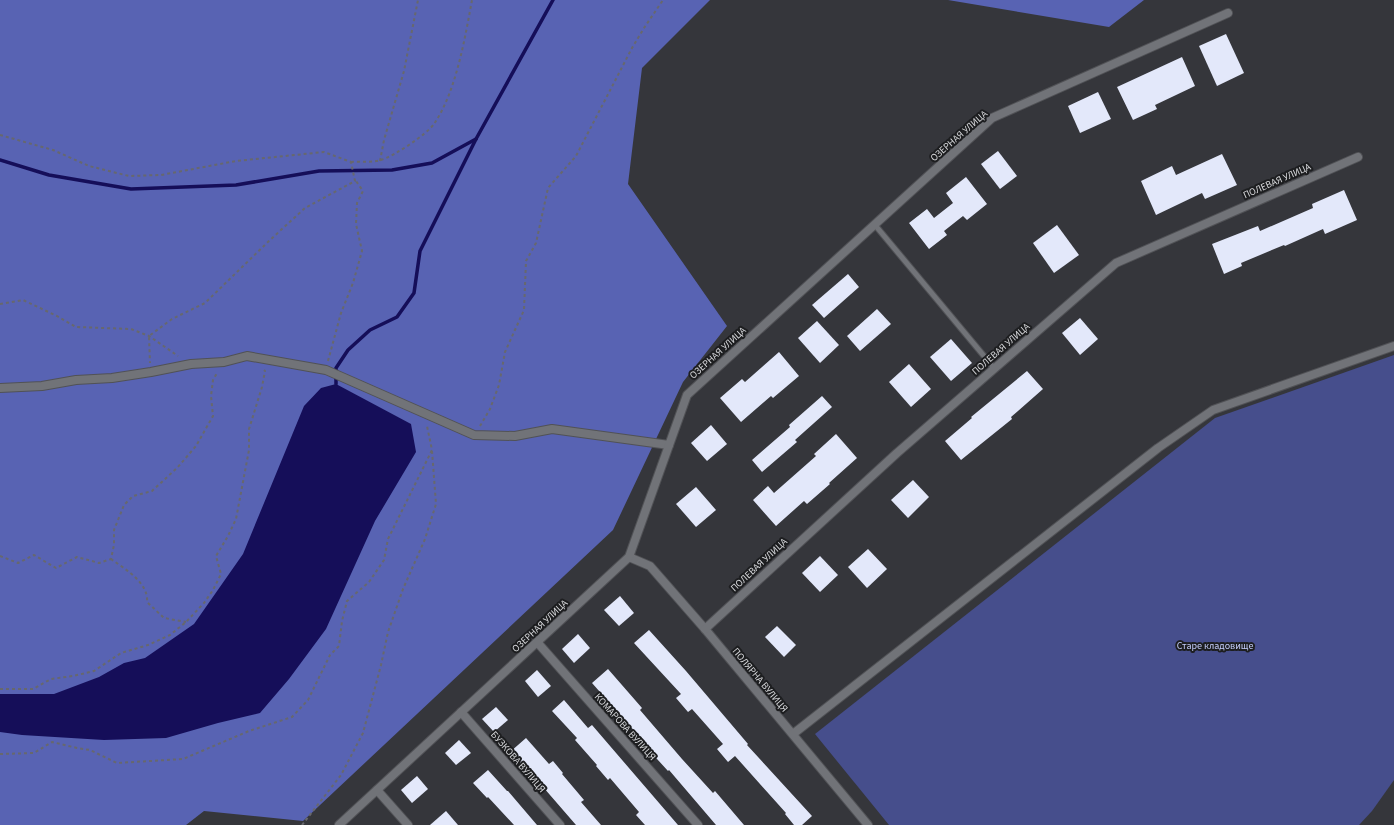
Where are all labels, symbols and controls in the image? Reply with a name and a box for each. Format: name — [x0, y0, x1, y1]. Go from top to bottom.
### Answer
street label: ОЗЕРНАЯ УЛИЦА — [927, 107, 991, 165]
street label: ПОЛЕВАЯ УЛИЦА — [1241, 160, 1314, 202]
street label: ПОЛЕВАЯ УЛИЦА — [969, 319, 1034, 378]
street label: ОЗЕРНАЯ УЛИЦА — [687, 323, 750, 382]
street label: ПОЛЕВАЯ УЛИЦА — [728, 535, 791, 595]
street label: ОЗЕРНАЯ УЛИЦА — [509, 596, 571, 656]
park label: Старе кладовище — [1177, 639, 1253, 653]
street label: ПОЛЯРНА ВУЛИЦЯ — [729, 645, 791, 715]
street label: КОМАРОВА ВУЛИЦЯ — [591, 690, 659, 764]
street label: БУЗКОВА ВУЛИЦЯ — [487, 728, 549, 796]

